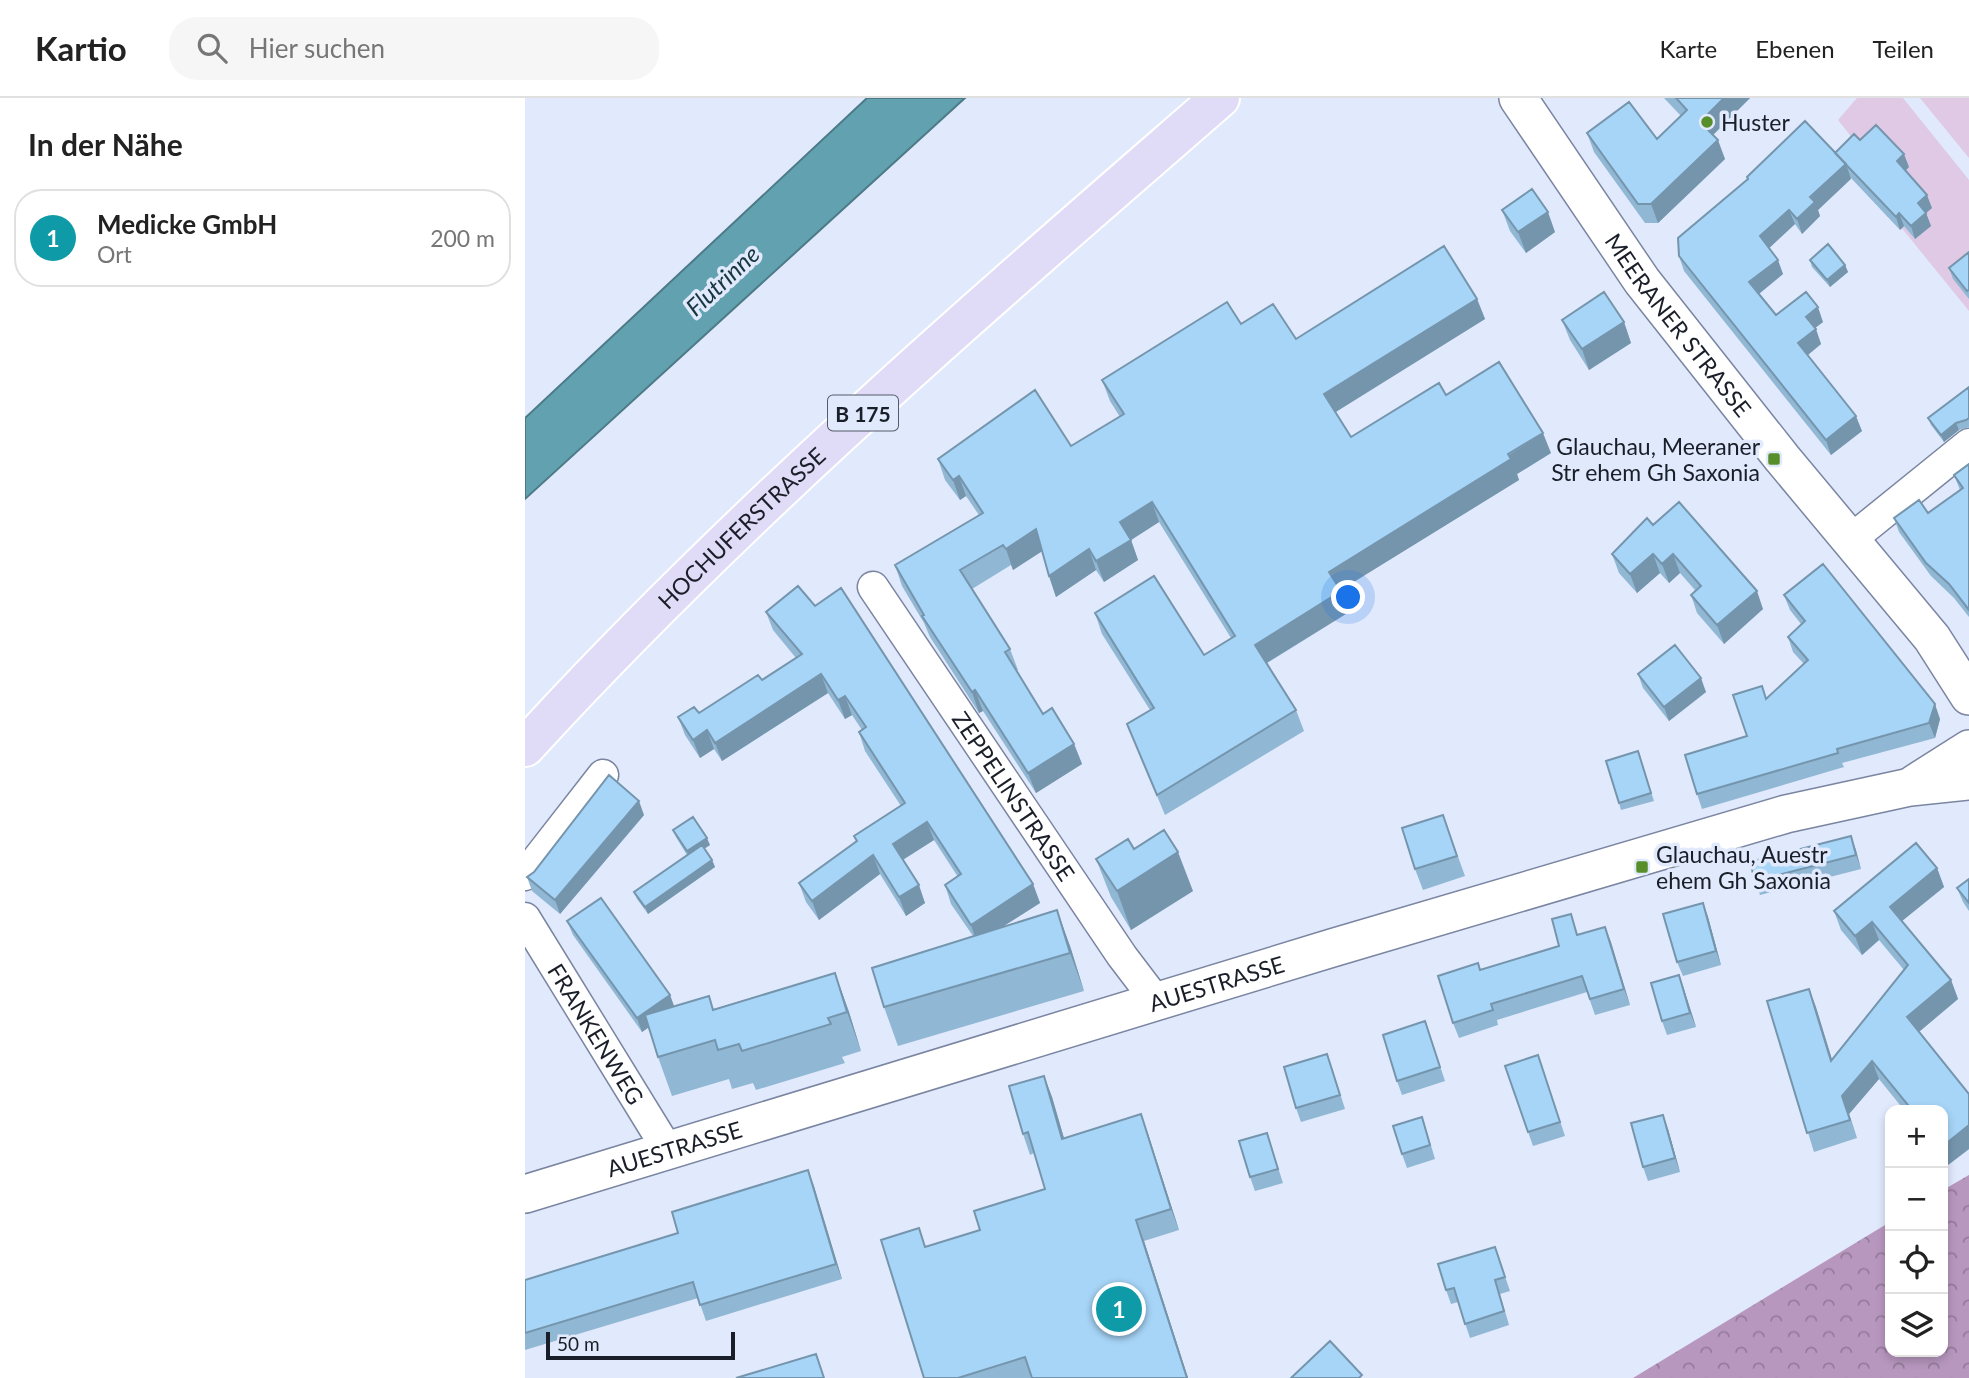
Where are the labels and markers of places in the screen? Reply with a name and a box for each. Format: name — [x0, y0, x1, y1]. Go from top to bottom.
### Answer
place label: Huster — [1721, 108, 1790, 136]
marker: Huster — [1699, 114, 1715, 130]
place label: Glauchau, Meeraner Str ehem Gh Saxonia — [1551, 432, 1761, 486]
marker: Glauchau, Meeraner Str ehem Gh Saxonia — [1766, 451, 1782, 467]
place label: Glauchau, Auestr ehem Gh Saxonia — [1656, 840, 1831, 894]
marker: Glauchau, Auestr ehem Gh Saxonia — [1634, 859, 1650, 875]
pin: 1 — [1096, 1283, 1142, 1335]

